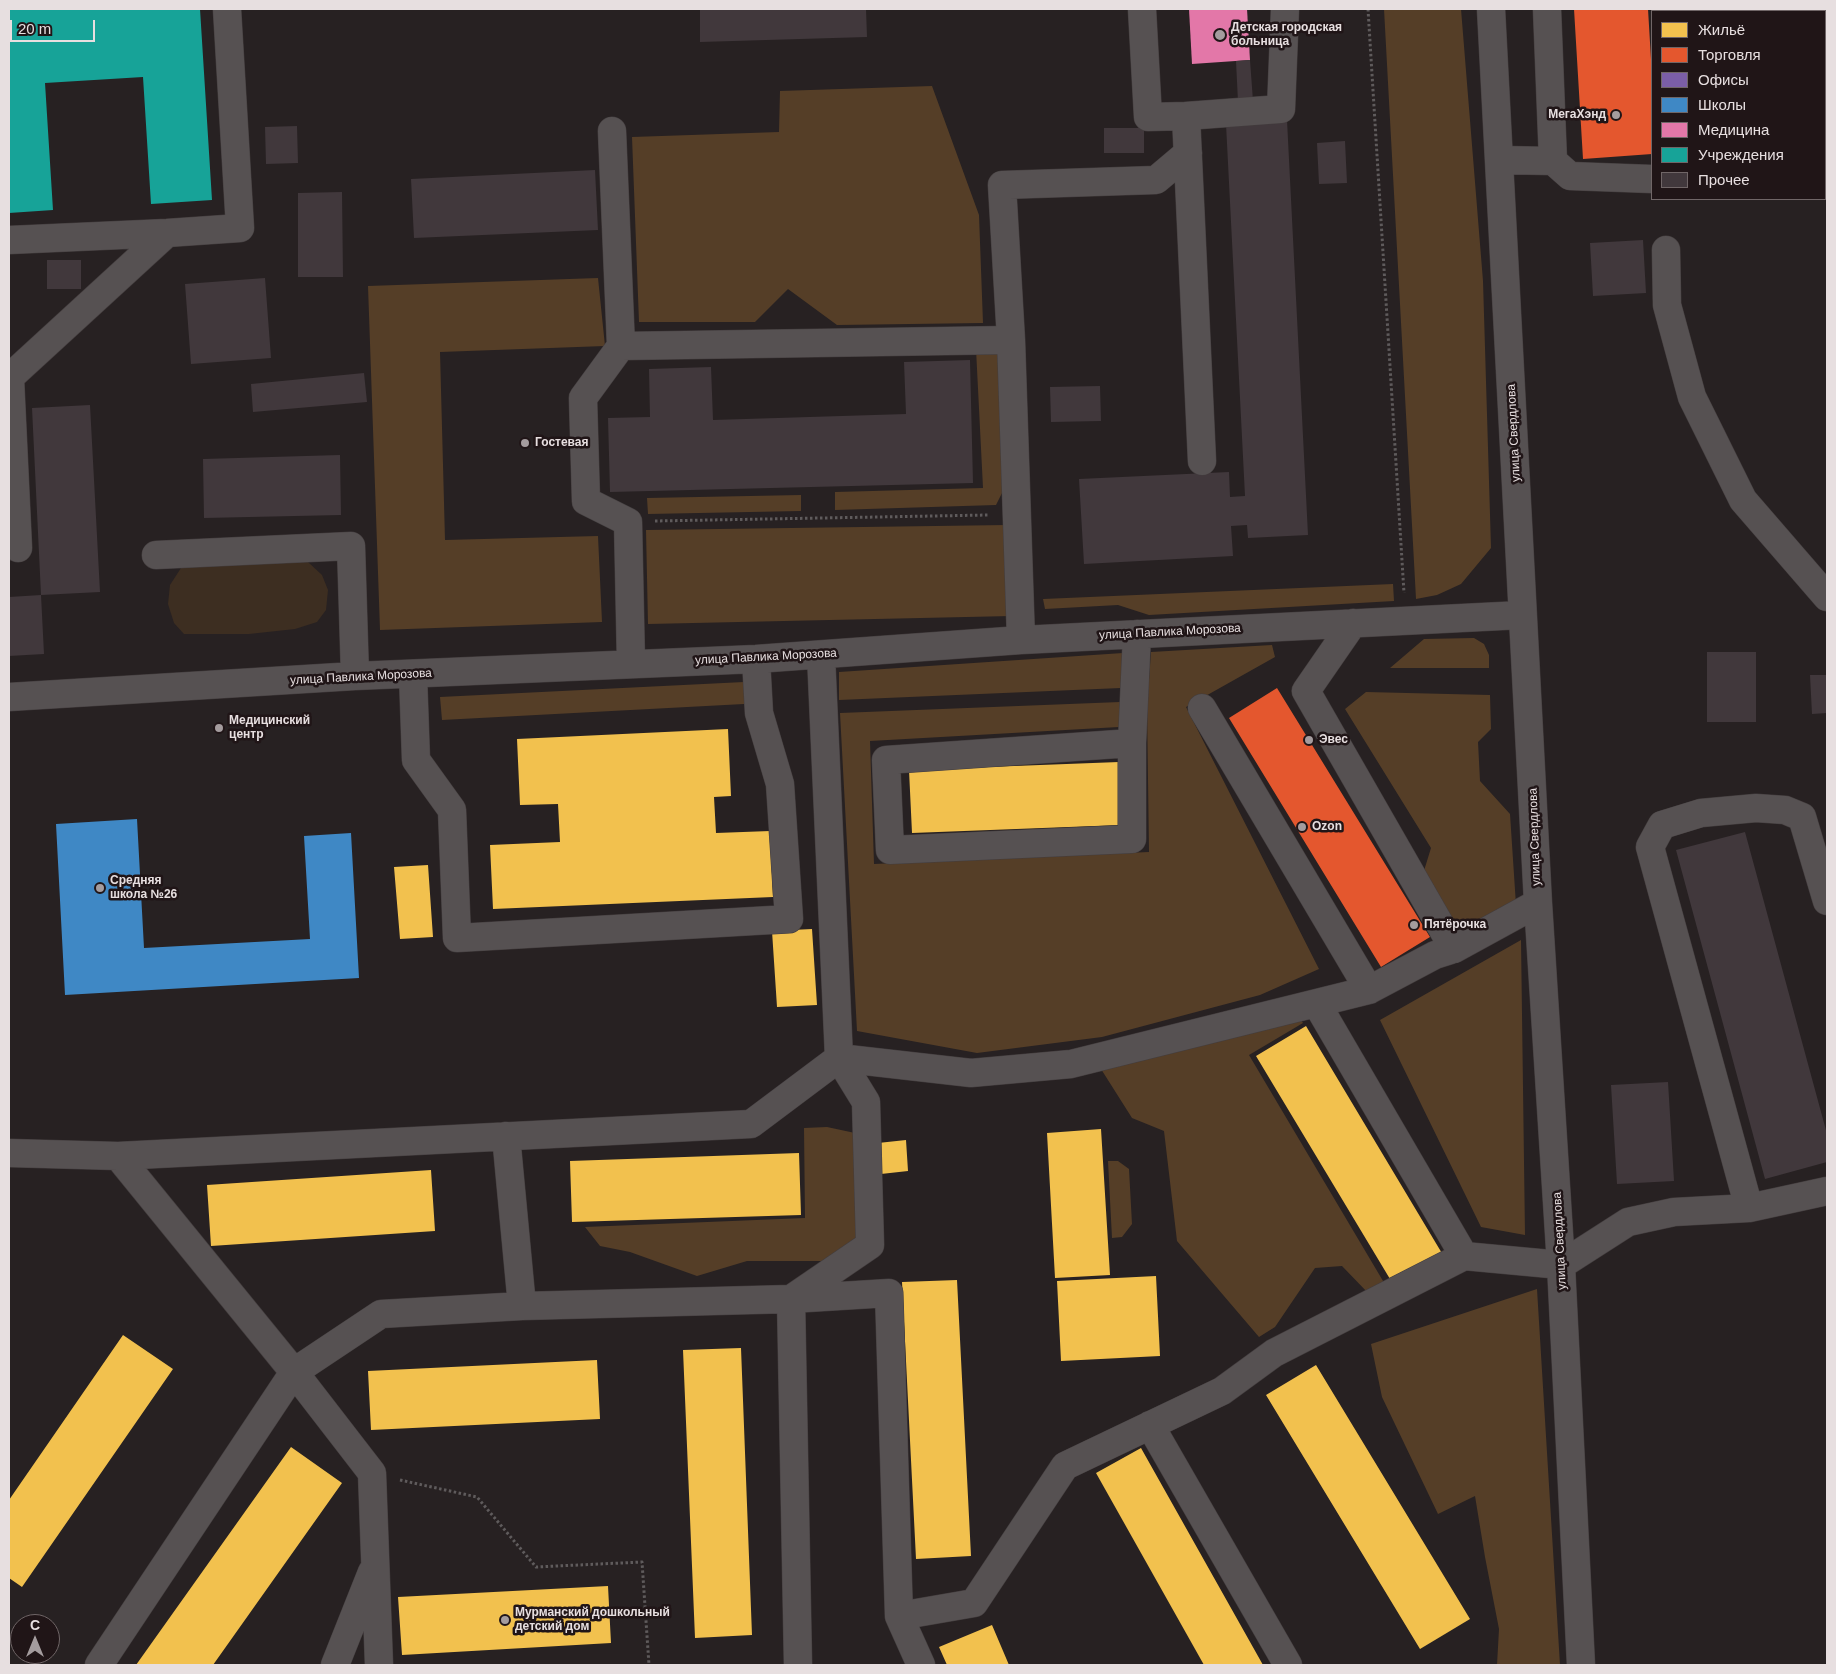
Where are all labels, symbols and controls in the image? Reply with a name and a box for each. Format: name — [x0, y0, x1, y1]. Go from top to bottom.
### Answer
scale bar — [12, 10, 98, 42]
legend — [1651, 10, 1826, 200]
text: 20 m — [18, 20, 51, 37]
place label: Детская городская больница — [1231, 21, 1342, 49]
text: Жильё — [1698, 21, 1745, 38]
marker: Детская городская больница — [1213, 28, 1227, 42]
text: Торговля — [1698, 46, 1761, 63]
text: Офисы — [1698, 71, 1749, 88]
text: Школы — [1698, 96, 1746, 113]
place label: МегаХэнд — [1548, 108, 1606, 122]
marker: МегаХэнд — [1610, 109, 1622, 121]
text: Медицина — [1698, 121, 1769, 138]
text: Учреждения — [1698, 146, 1784, 163]
text: Прочее — [1698, 171, 1750, 188]
street label: улица Свердлова — [1504, 384, 1524, 482]
place label: Гостевая — [535, 436, 588, 450]
marker: Гостевая — [519, 437, 531, 449]
street label: улица Павлика Морозова — [1099, 621, 1241, 643]
street label: улица Павлика Морозова — [695, 646, 837, 668]
street label: улица Павлика Морозова — [290, 666, 432, 688]
place label: Медицинский центр — [229, 714, 310, 742]
marker: Медицинский центр — [213, 722, 225, 734]
place label: Эвес — [1319, 733, 1348, 747]
marker: Эвес — [1303, 734, 1315, 746]
street label: улица Свердлова — [1526, 788, 1544, 886]
place label: Ozon — [1312, 820, 1342, 834]
marker: Ozon — [1296, 821, 1308, 833]
place label: Средняя школа №26 — [110, 874, 177, 902]
marker: Средняя школа №26 — [94, 882, 106, 894]
place label: Пятёрочка — [1424, 918, 1486, 932]
marker: Пятёрочка — [1408, 919, 1420, 931]
street label: улица Свердлова — [1550, 1192, 1570, 1290]
place label: Мурманский дошкольный детский дом — [515, 1606, 670, 1634]
north arrow — [10, 1614, 60, 1664]
marker: Мурманский дошкольный детский дом — [499, 1614, 511, 1626]
text: С — [30, 1617, 40, 1633]

